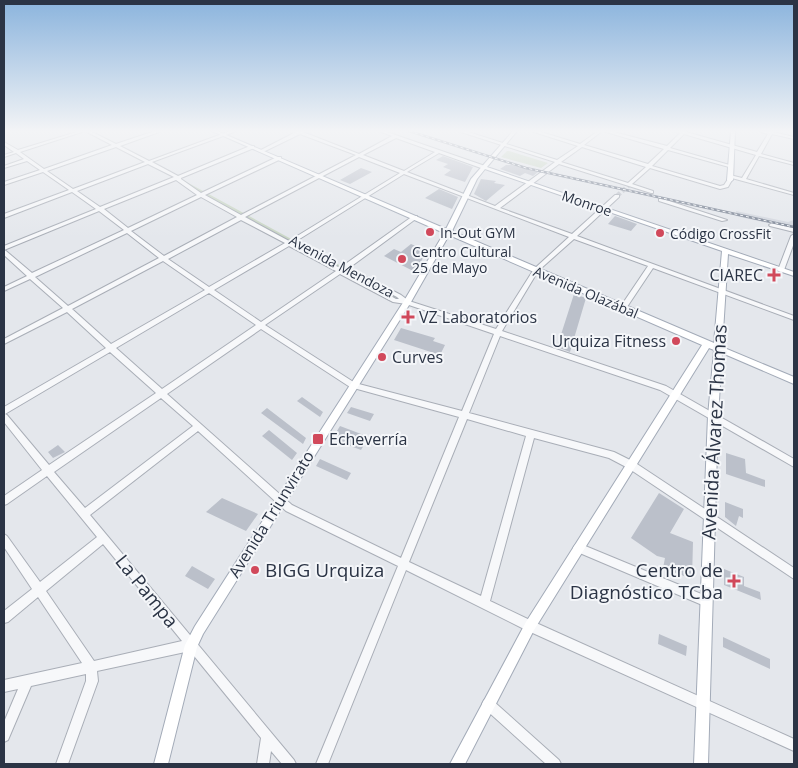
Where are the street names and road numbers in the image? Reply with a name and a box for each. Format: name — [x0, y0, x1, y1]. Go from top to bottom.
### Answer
street label: Monroe — [560, 186, 615, 220]
street label: Avenida Mendoza — [286, 230, 398, 302]
street label: Avenida Olazábal — [531, 261, 641, 323]
street label: Avenida Álvarez Thomas — [695, 324, 733, 540]
street label: Avenida Triunvirato — [223, 446, 319, 582]
street label: La Pampa — [109, 549, 185, 633]

